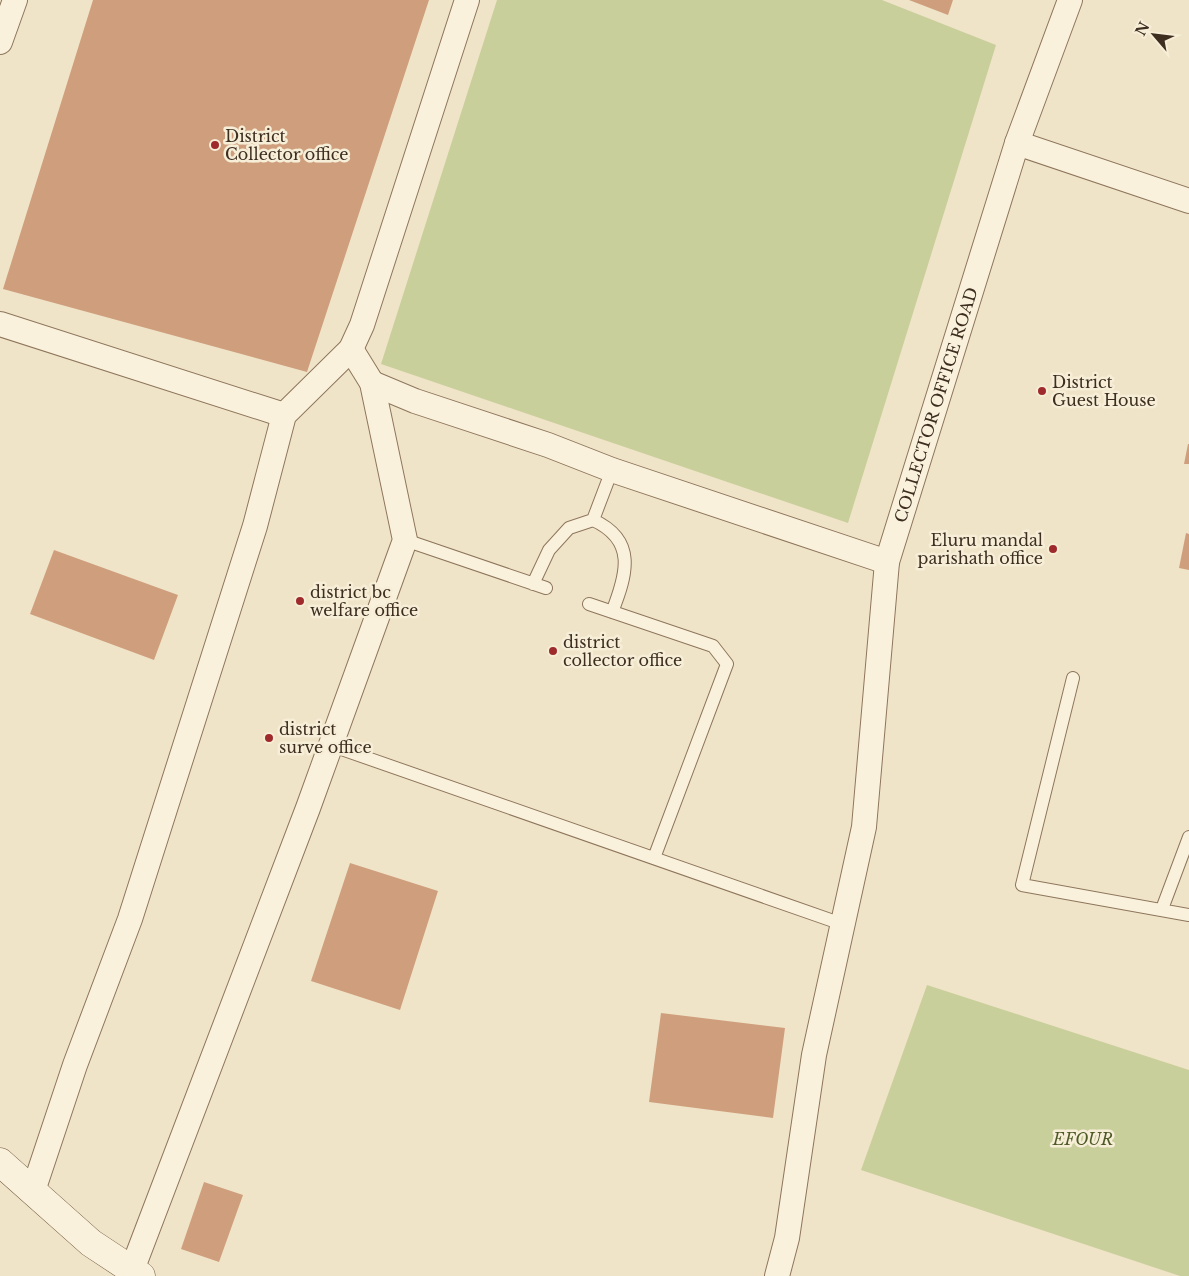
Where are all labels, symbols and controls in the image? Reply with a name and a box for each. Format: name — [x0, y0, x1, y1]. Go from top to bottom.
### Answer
north arrow — [1129, 10, 1179, 60]
text: N — [1131, 19, 1154, 39]
place label: District Collector office — [225, 126, 349, 164]
marker: District Collector office — [209, 139, 221, 151]
street label: COLLECTOR OFFICE ROAD — [890, 285, 982, 525]
place label: District Guest House — [1052, 372, 1156, 410]
marker: District Guest House — [1036, 385, 1048, 397]
place label: Eluru mandal parishath office — [918, 530, 1043, 568]
marker: Eluru mandal parishath office — [1047, 543, 1059, 555]
place label: district bc welfare office — [310, 582, 418, 620]
marker: district bc welfare office — [294, 595, 306, 607]
place label: district collector office — [563, 632, 682, 670]
marker: district collector office — [547, 645, 559, 657]
place label: district surve office — [279, 719, 372, 757]
marker: district surve office — [263, 732, 275, 744]
park label: EFOUR — [1052, 1129, 1113, 1149]

